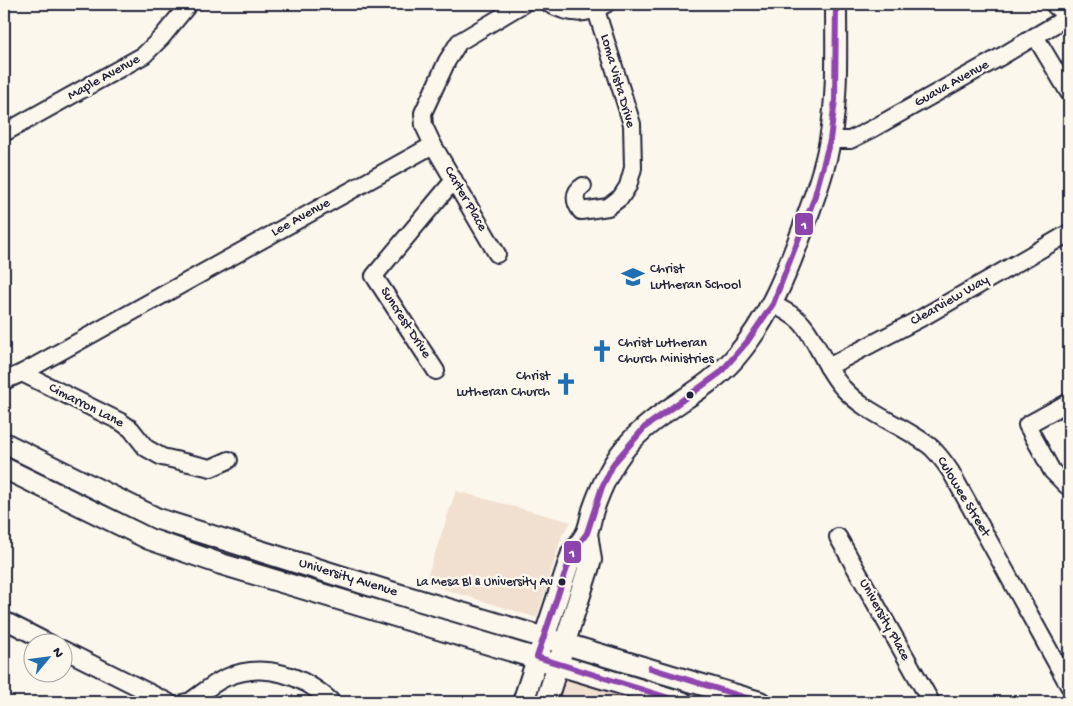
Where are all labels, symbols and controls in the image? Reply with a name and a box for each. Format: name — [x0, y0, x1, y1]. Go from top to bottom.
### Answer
street label: Loma Vista Drive — [595, 32, 639, 131]
street label: Maple Avenue — [65, 51, 144, 105]
street label: Guava Avenue — [912, 56, 993, 111]
street label: Carter Place — [440, 164, 491, 235]
street label: Lee Avenue — [268, 194, 334, 241]
line badge: 1 — [794, 212, 814, 236]
text: 1 — [800, 218, 807, 235]
place label: Christ Lutheran School — [650, 261, 741, 294]
school or university icon: Christ Lutheran School — [620, 264, 646, 290]
street label: Clearview Way — [908, 272, 992, 330]
street label: Suncrest Drive — [376, 284, 435, 362]
place label: Christ Lutheran Church Ministries — [618, 335, 715, 368]
church icon: Christ Lutheran Church Ministries — [589, 338, 615, 364]
place label: Christ Lutheran Church — [456, 368, 551, 401]
church icon: Christ Lutheran Church — [553, 371, 579, 397]
street label: Cimarron Lane — [45, 380, 127, 433]
unlabelled marker — [685, 390, 695, 400]
street label: Culowee Street — [932, 454, 994, 541]
line badge: 1 — [563, 540, 582, 564]
text: 1 — [568, 546, 575, 563]
street label: University Avenue — [297, 555, 400, 601]
place label: La Mesa Bl & University Av — [416, 575, 553, 590]
street label: University Place — [855, 576, 914, 665]
marker: La Mesa Bl & University Av — [557, 577, 567, 587]
north arrow — [22, 634, 72, 684]
text: N — [48, 645, 67, 661]

